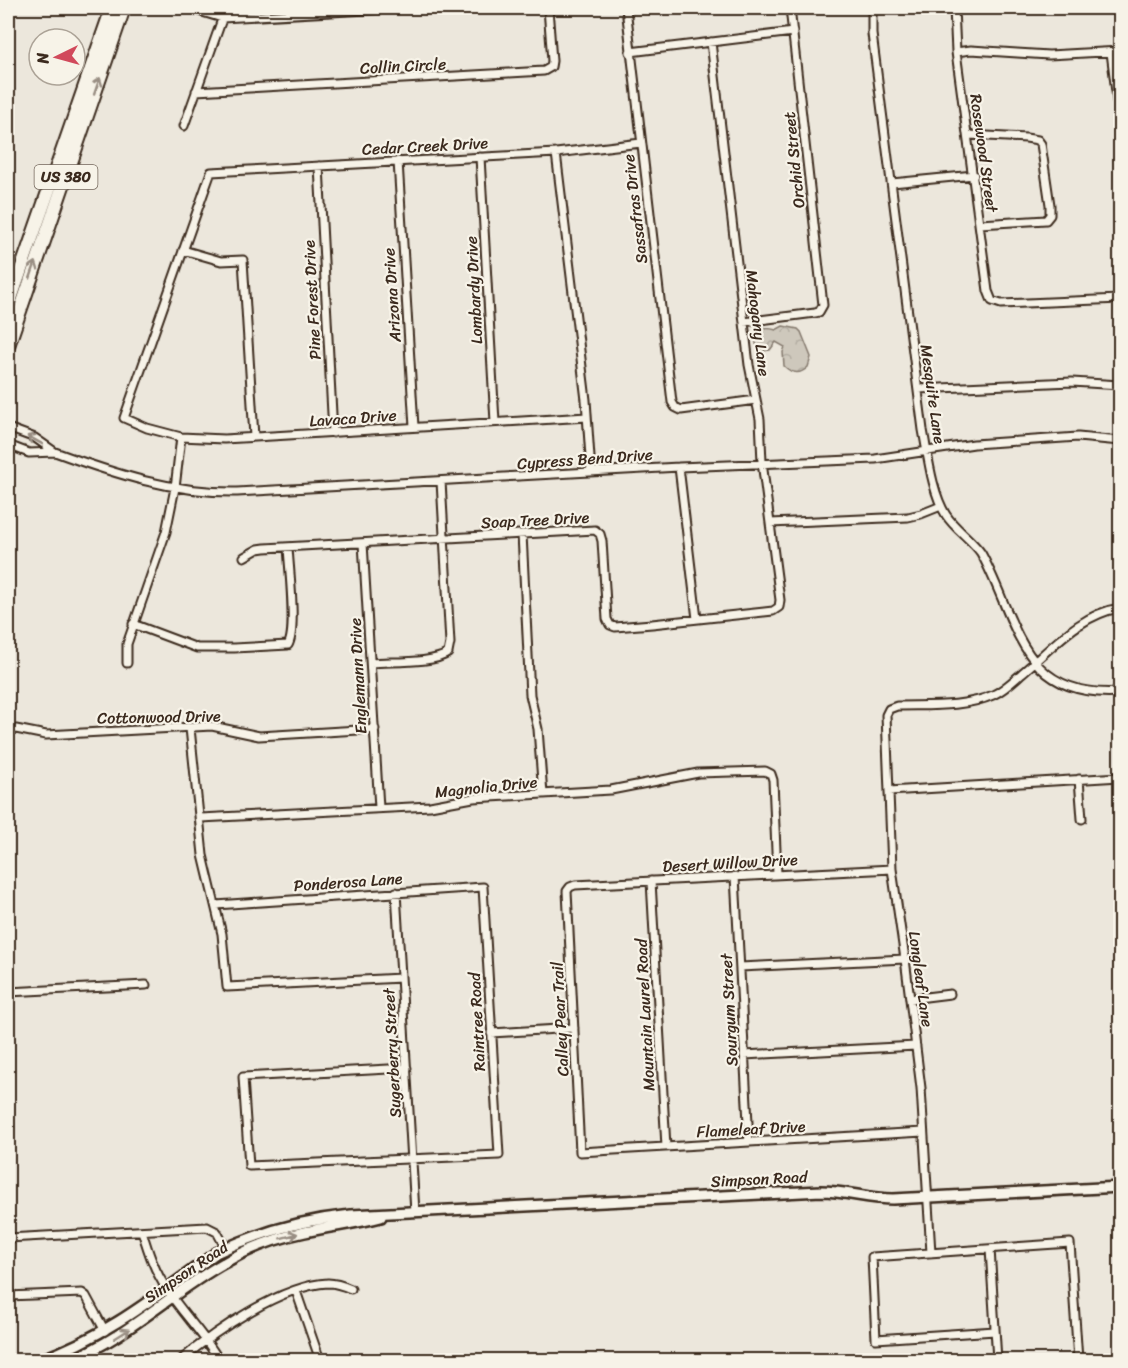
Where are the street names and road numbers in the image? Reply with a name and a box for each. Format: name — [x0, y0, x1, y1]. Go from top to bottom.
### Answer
street label: Collin Circle — [359, 49, 447, 83]
street label: Rosewood Street — [961, 92, 1007, 215]
street label: Orchid Street — [775, 110, 813, 210]
street label: Cedar Creek Drive — [361, 128, 489, 164]
street label: Sassafras Drive — [614, 153, 656, 265]
road number: US 380 — [34, 165, 98, 189]
street label: Lombardy Drive — [457, 235, 491, 345]
street label: Pine Forest Drive — [294, 239, 330, 361]
street label: Arizona Drive — [374, 247, 410, 344]
street label: Mahogany Lane — [737, 268, 779, 378]
street label: Mesquite Lane — [912, 342, 954, 446]
street label: Lavaca Drive — [308, 400, 398, 436]
street label: Cypress Bend Drive — [516, 440, 654, 478]
street label: Soap Tree Drive — [480, 503, 590, 537]
street label: Englemann Drive — [340, 617, 376, 735]
street label: Cottonwood Drive — [97, 701, 221, 733]
street label: Magnolia Drive — [433, 767, 539, 807]
street label: Desert Willow Drive — [662, 845, 799, 881]
street label: Ponderosa Lane — [293, 864, 404, 900]
street label: Longleaf Lane — [900, 929, 942, 1029]
street label: Mountain Laurel Road — [626, 937, 663, 1092]
street label: Sourgum Street — [712, 952, 746, 1067]
street label: Calley Pear Trail — [543, 961, 577, 1077]
street label: Raintree Road — [460, 970, 494, 1072]
street label: Sugerberry Street — [374, 987, 410, 1119]
street label: Flameleaf Drive — [696, 1112, 807, 1146]
street label: Simpson Road — [710, 1162, 810, 1196]
street label: Simpson Road — [138, 1232, 236, 1311]

